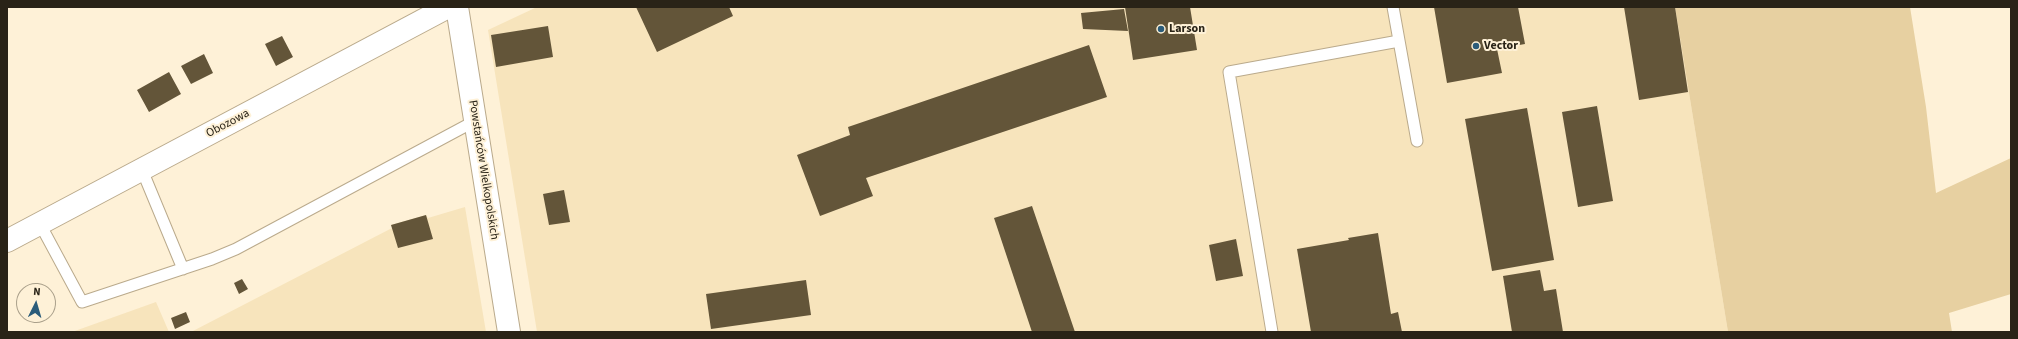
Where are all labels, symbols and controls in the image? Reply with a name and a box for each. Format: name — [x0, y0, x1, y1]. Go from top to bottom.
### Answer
place label: Larson — [1169, 22, 1205, 36]
marker: Larson — [1156, 24, 1166, 34]
place label: Vector — [1484, 39, 1518, 53]
marker: Vector — [1471, 41, 1481, 51]
street label: Powstańców Wielkopolskich — [465, 99, 501, 241]
street label: Obozowa — [204, 107, 252, 141]
north arrow — [16, 283, 56, 323]
text: N — [33, 284, 41, 299]

